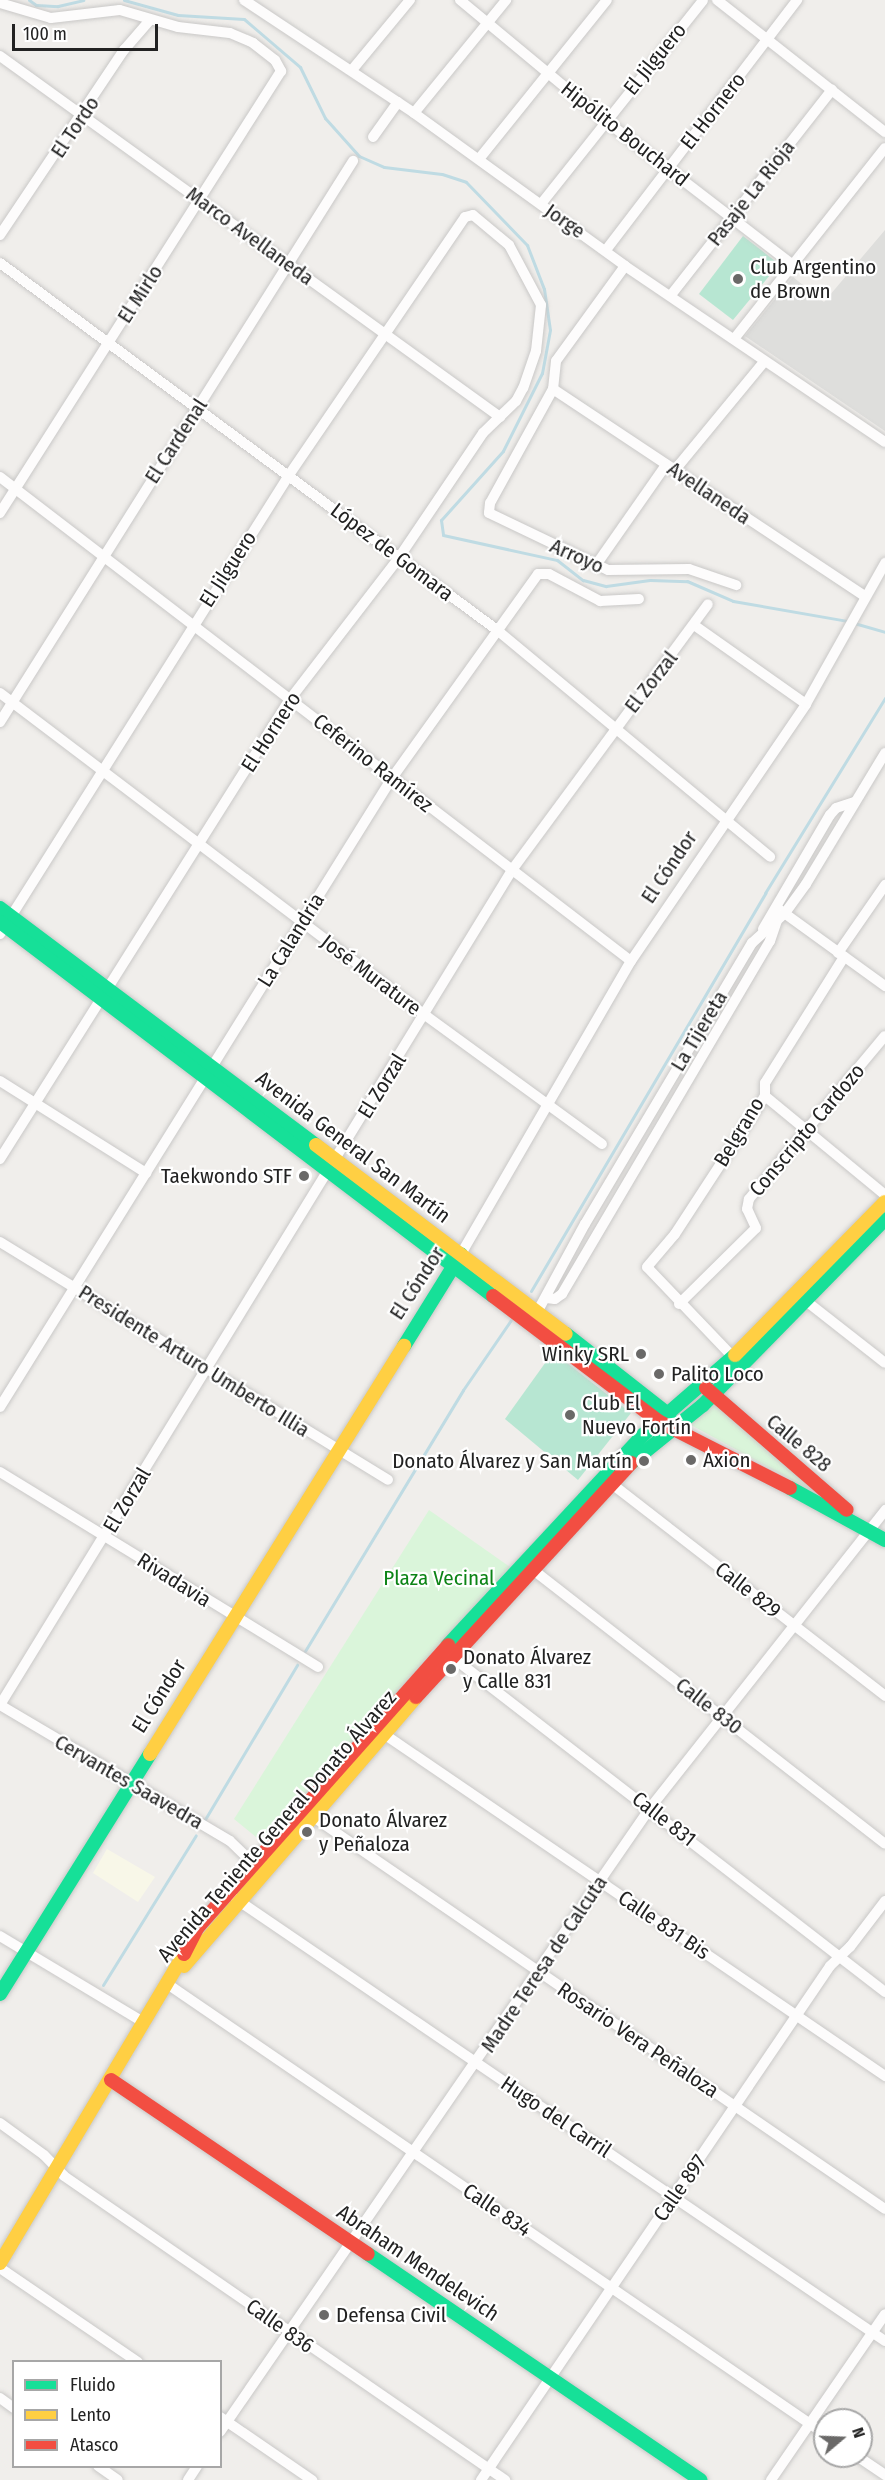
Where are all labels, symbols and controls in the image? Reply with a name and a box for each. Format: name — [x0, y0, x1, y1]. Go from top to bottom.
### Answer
scale bar — [15, 12, 160, 50]
street label: El Jilguero — [618, 18, 692, 100]
text: 100 m — [23, 23, 67, 45]
street label: El Hornero — [675, 68, 751, 154]
street label: Hipólito Bouchard — [556, 76, 694, 192]
street label: El Tordo — [45, 91, 105, 163]
street label: Pasaje La Rioja — [702, 135, 800, 251]
street label: Marco Avellaneda — [181, 181, 319, 291]
street label: Jorge — [540, 198, 590, 244]
place label: Club Argentino de Brown — [750, 254, 876, 304]
street label: El Mirlo — [112, 260, 168, 328]
marker: Club Argentino de Brown — [731, 272, 745, 286]
street label: El Cardenal — [139, 394, 213, 488]
street label: Avellaneda — [663, 456, 755, 530]
street label: López de Gomara — [325, 498, 459, 606]
street label: El Jilguero — [194, 526, 262, 612]
street label: Arroyo — [546, 533, 608, 579]
street label: El Zorzal — [619, 646, 683, 718]
street label: El Hornero — [236, 687, 306, 777]
street label: Ceferino Ramírez — [308, 708, 438, 818]
street label: El Cóndor — [636, 826, 702, 908]
street label: La Calandria — [252, 888, 330, 992]
street label: José Murature — [316, 929, 426, 1021]
street label: La Tijereta — [665, 986, 733, 1076]
street label: El Zorzal — [352, 1049, 412, 1123]
street label: Conscripto Cardozo — [744, 1059, 870, 1201]
street label: Avenida General San Martín — [251, 1066, 455, 1228]
street label: Belgrano — [709, 1093, 769, 1171]
place label: Taekwondo STF — [161, 1163, 292, 1189]
marker: Taekwondo STF — [297, 1169, 311, 1183]
street label: El Cóndor — [384, 1242, 450, 1324]
street label: Presidente Arturo Umberto Illia — [74, 1279, 314, 1443]
place label: Winky SRL — [542, 1341, 629, 1367]
marker: Winky SRL — [634, 1347, 648, 1361]
place label: Palito Loco — [671, 1361, 764, 1387]
marker: Palito Loco — [652, 1367, 666, 1381]
place label: Club El Nuevo Fortín — [582, 1390, 691, 1440]
marker: Club El Nuevo Fortín — [563, 1408, 577, 1422]
street label: Calle 828 — [761, 1409, 837, 1477]
place label: Axion — [703, 1447, 751, 1473]
place label: Donato Álvarez y San Martín — [392, 1448, 632, 1474]
marker: Axion — [684, 1453, 698, 1467]
marker: Donato Álvarez y San Martín — [637, 1454, 651, 1468]
street label: El Zorzal — [98, 1463, 156, 1537]
street label: Rivadavia — [132, 1548, 216, 1612]
street label: Calle 829 — [710, 1557, 786, 1623]
park label: Plaza Vecinal — [383, 1565, 495, 1591]
place label: Donato Álvarez y Calle 831 — [463, 1644, 591, 1694]
street label: El Cóndor — [127, 1654, 191, 1738]
marker: Donato Álvarez y Calle 831 — [444, 1662, 458, 1676]
street label: Calle 830 — [671, 1672, 747, 1740]
street label: Avenida Teniente General Donato Álvarez — [152, 1685, 402, 1967]
street label: Cervantes Saavedra — [50, 1729, 208, 1835]
street label: Calle 831 — [627, 1786, 701, 1852]
place label: Donato Álvarez y Peñaloza — [319, 1807, 447, 1857]
marker: Donato Álvarez y Peñaloza — [300, 1825, 314, 1839]
street label: Madre Teresa de Calcuta — [475, 1871, 613, 2057]
street label: Calle 831 Bis — [613, 1885, 715, 1965]
street label: Rosario Vera Peñaloza — [553, 1977, 723, 2103]
street label: Hugo del Carril — [496, 2071, 616, 2163]
street label: Calle 897 — [648, 2150, 712, 2226]
street label: Calle 834 — [458, 2178, 536, 2242]
street label: Abraham Mendelevich — [332, 2199, 504, 2327]
street label: Calle 836 — [241, 2294, 319, 2358]
place label: Defensa Civil — [336, 2302, 446, 2328]
marker: Defensa Civil — [317, 2308, 331, 2322]
legend — [12, 2360, 222, 2468]
text: Fluido — [70, 2374, 116, 2396]
text: Lento — [70, 2404, 111, 2426]
north arrow — [813, 2408, 873, 2468]
text: N — [848, 2425, 869, 2440]
text: Atasco — [70, 2434, 118, 2456]

